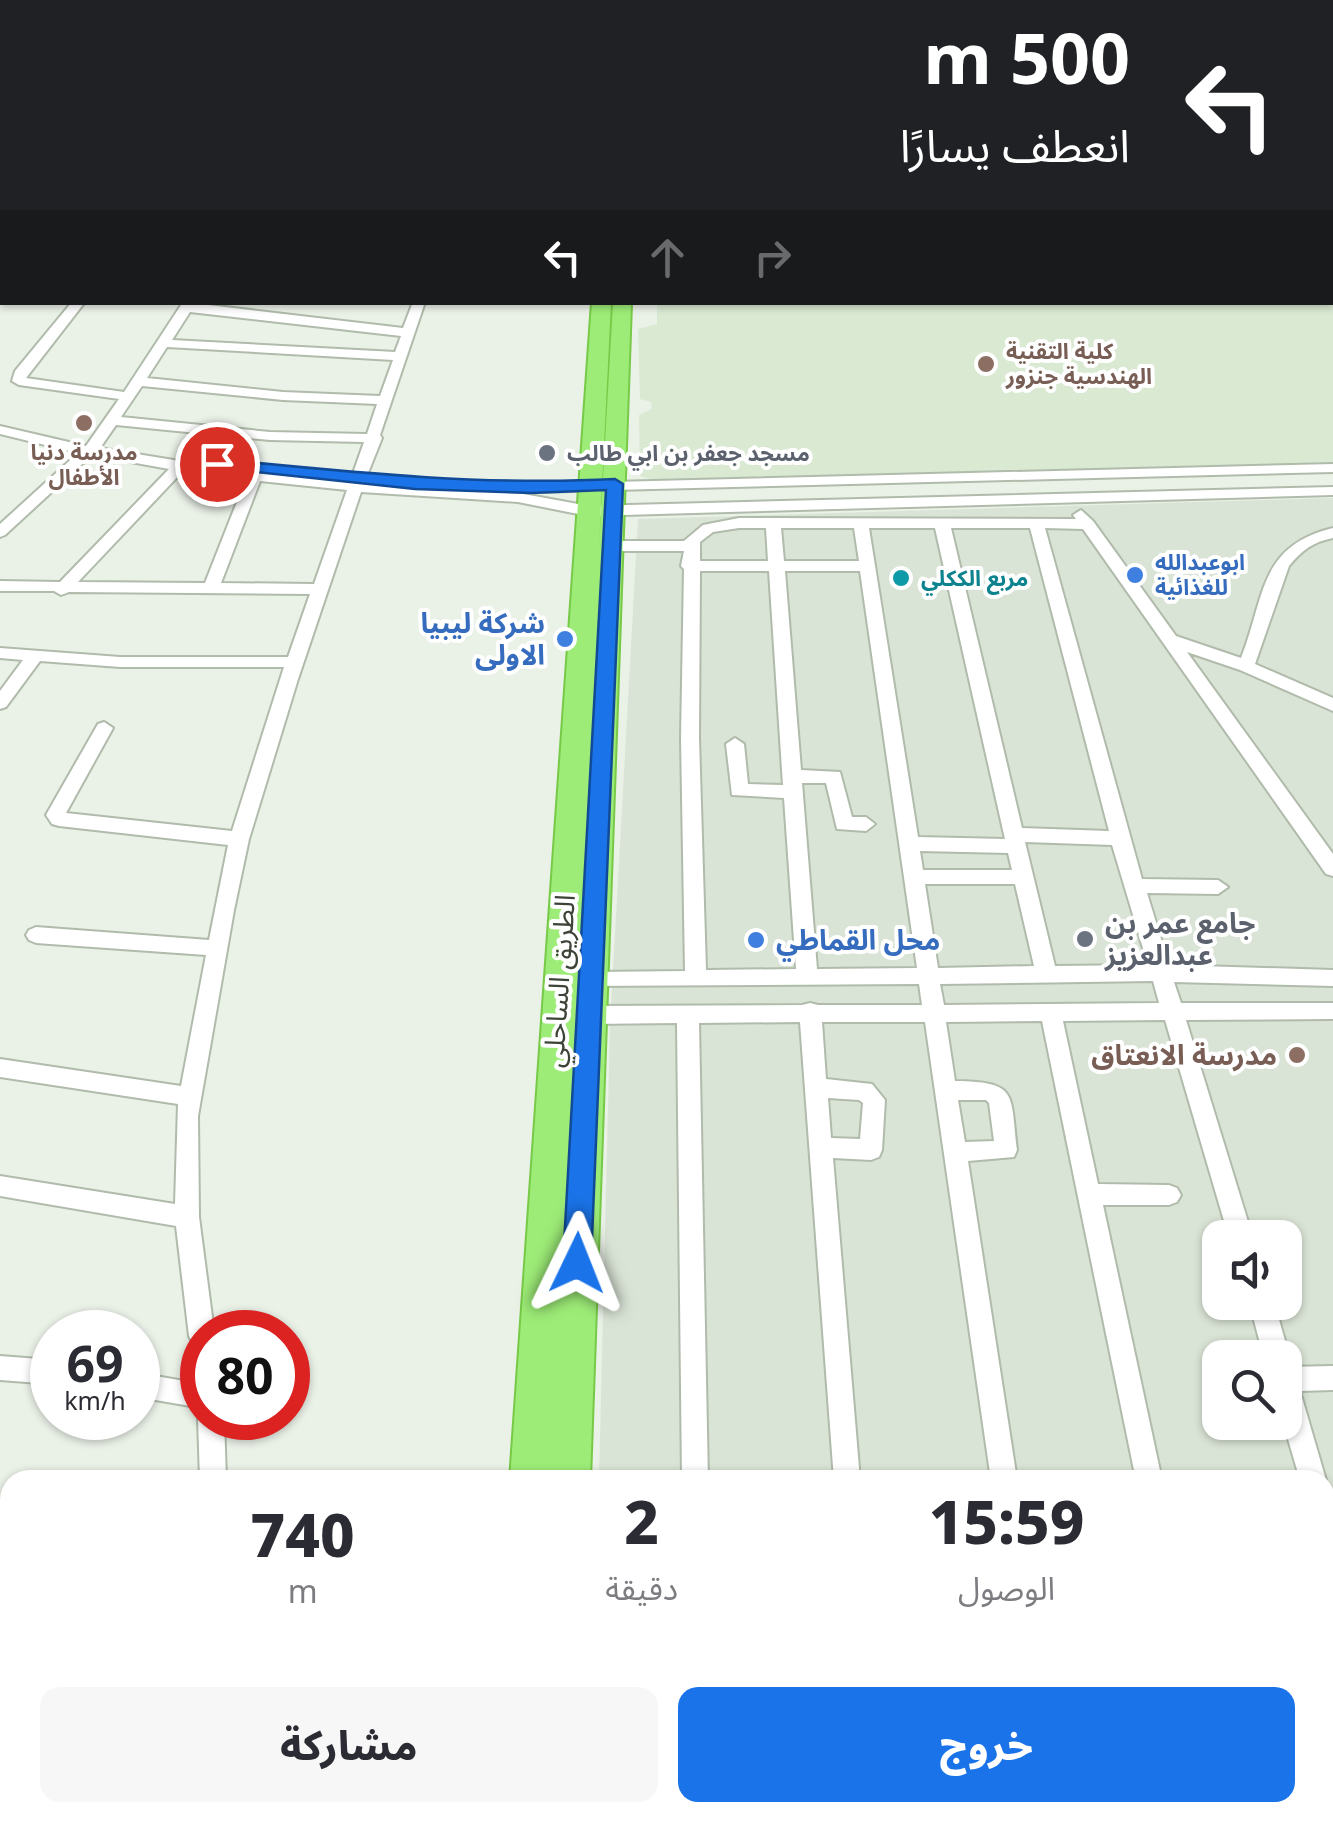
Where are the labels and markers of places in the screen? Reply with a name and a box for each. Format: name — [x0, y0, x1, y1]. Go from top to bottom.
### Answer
place label: كلية التقنية الهندسية جنزور — [1005, 335, 1152, 390]
marker: كلية التقنية الهندسية جنزور — [975, 353, 997, 375]
marker: مدرسة دنيا الأطفال — [73, 412, 95, 434]
pin — [175, 422, 260, 507]
place label: مدرسة دنيا الأطفال — [31, 436, 137, 491]
place label: مسجد جعفر بن ابي طالب — [567, 437, 810, 471]
marker: مسجد جعفر بن ابي طالب — [536, 442, 558, 464]
place label: ابوعبدالله للغذائية — [1155, 546, 1245, 601]
place label: مربع الككلي — [921, 562, 1028, 596]
marker: ابوعبدالله للغذائية — [1124, 564, 1146, 586]
marker: مربع الككلي — [890, 567, 912, 589]
place label: شركة ليبيا الاولى — [420, 603, 545, 673]
marker: شركة ليبيا الاولى — [554, 628, 576, 650]
place label: جامع عمر بن عبدالعزيز — [1104, 903, 1255, 973]
place label: محل القماطي — [776, 920, 940, 962]
marker: جامع عمر بن عبدالعزيز — [1074, 928, 1096, 950]
marker: محل القماطي — [745, 929, 767, 951]
place label: مدرسة الانعتاق — [1091, 1035, 1277, 1073]
marker: مدرسة الانعتاق — [1286, 1044, 1308, 1066]

